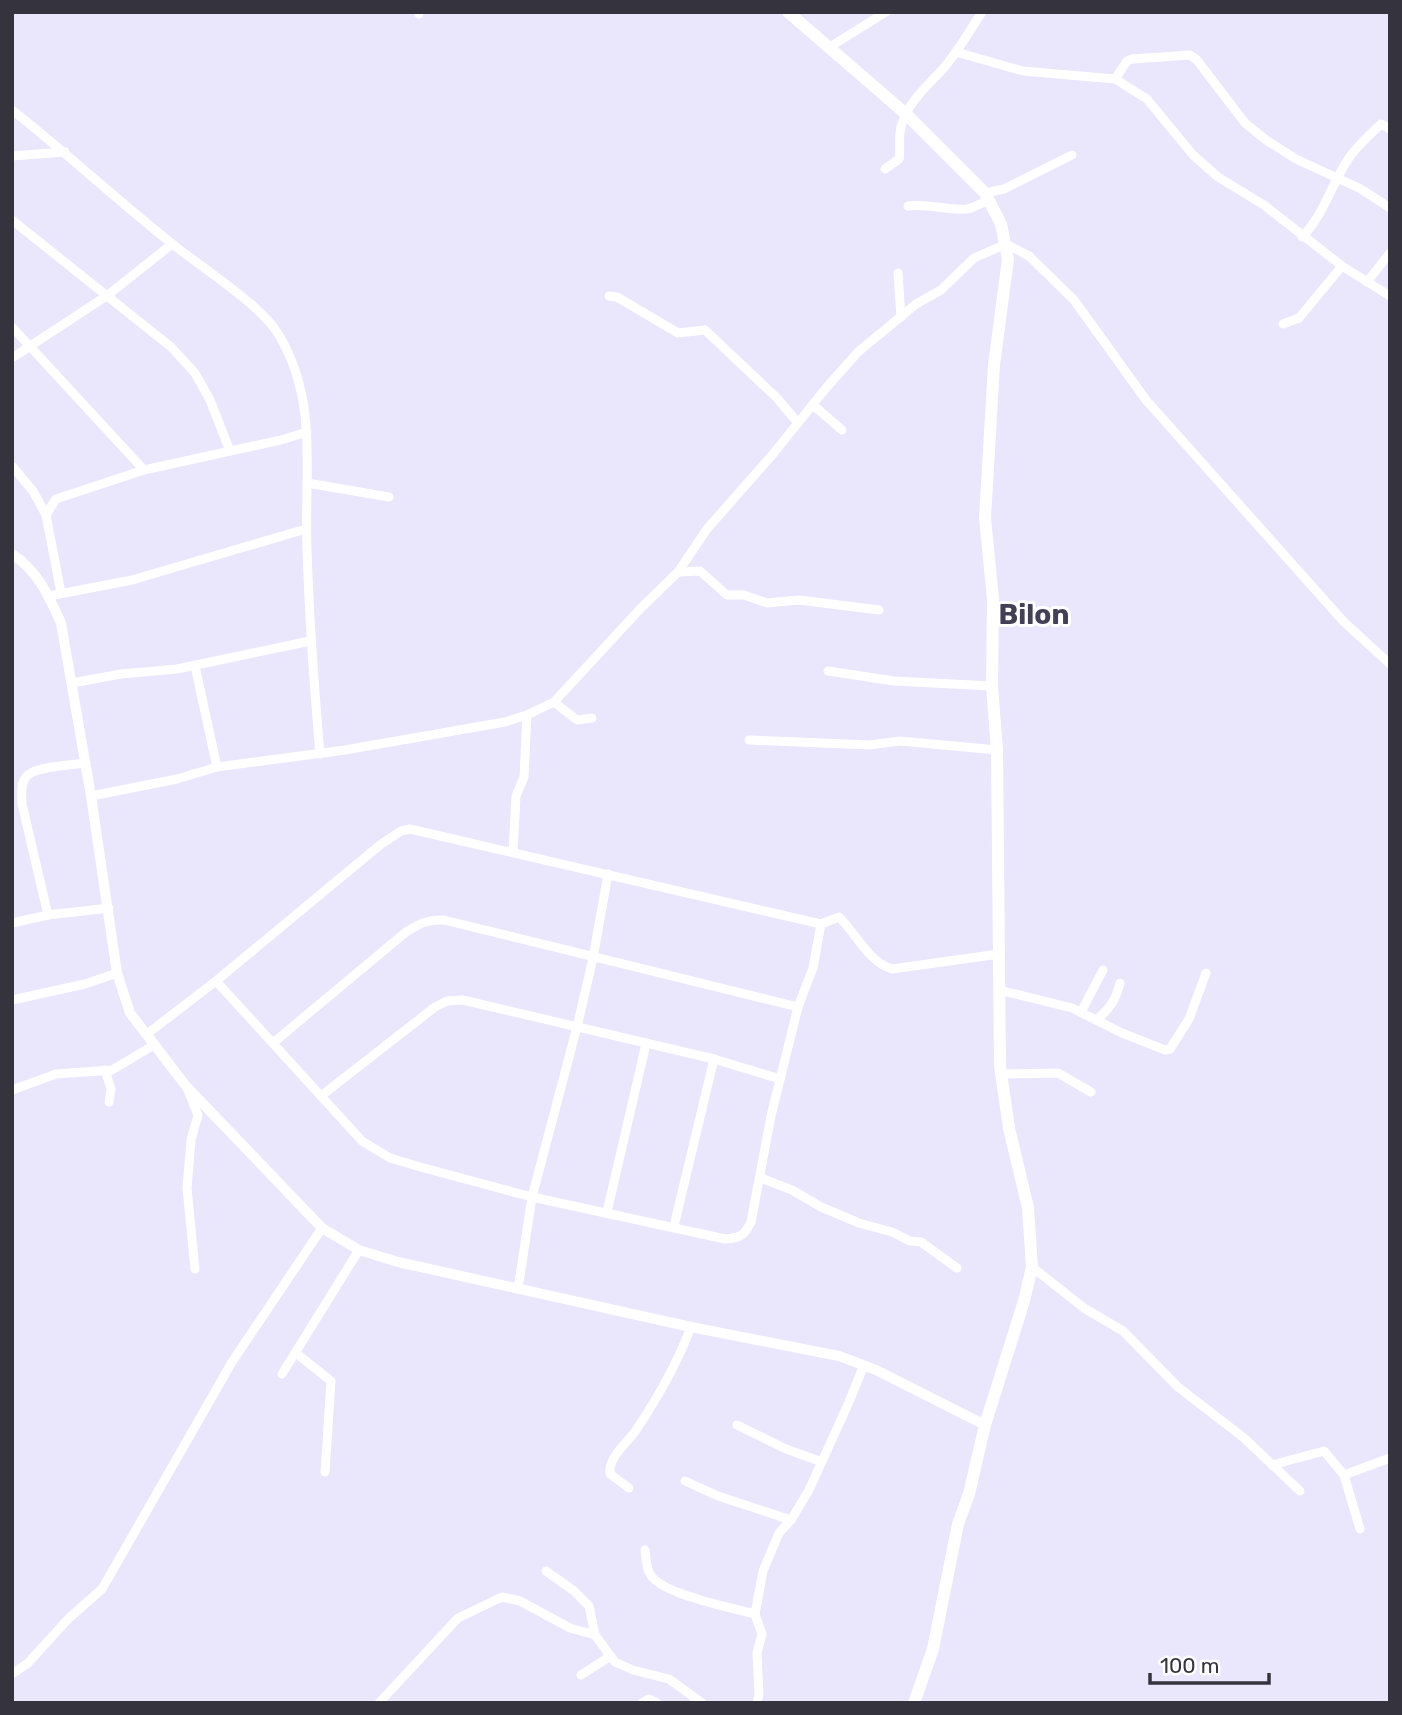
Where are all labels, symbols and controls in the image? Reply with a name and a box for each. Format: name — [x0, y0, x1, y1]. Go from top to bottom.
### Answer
district label: Bilon — [999, 598, 1069, 631]
scale bar — [1150, 1642, 1269, 1686]
text: 100 m — [1160, 1653, 1219, 1678]

